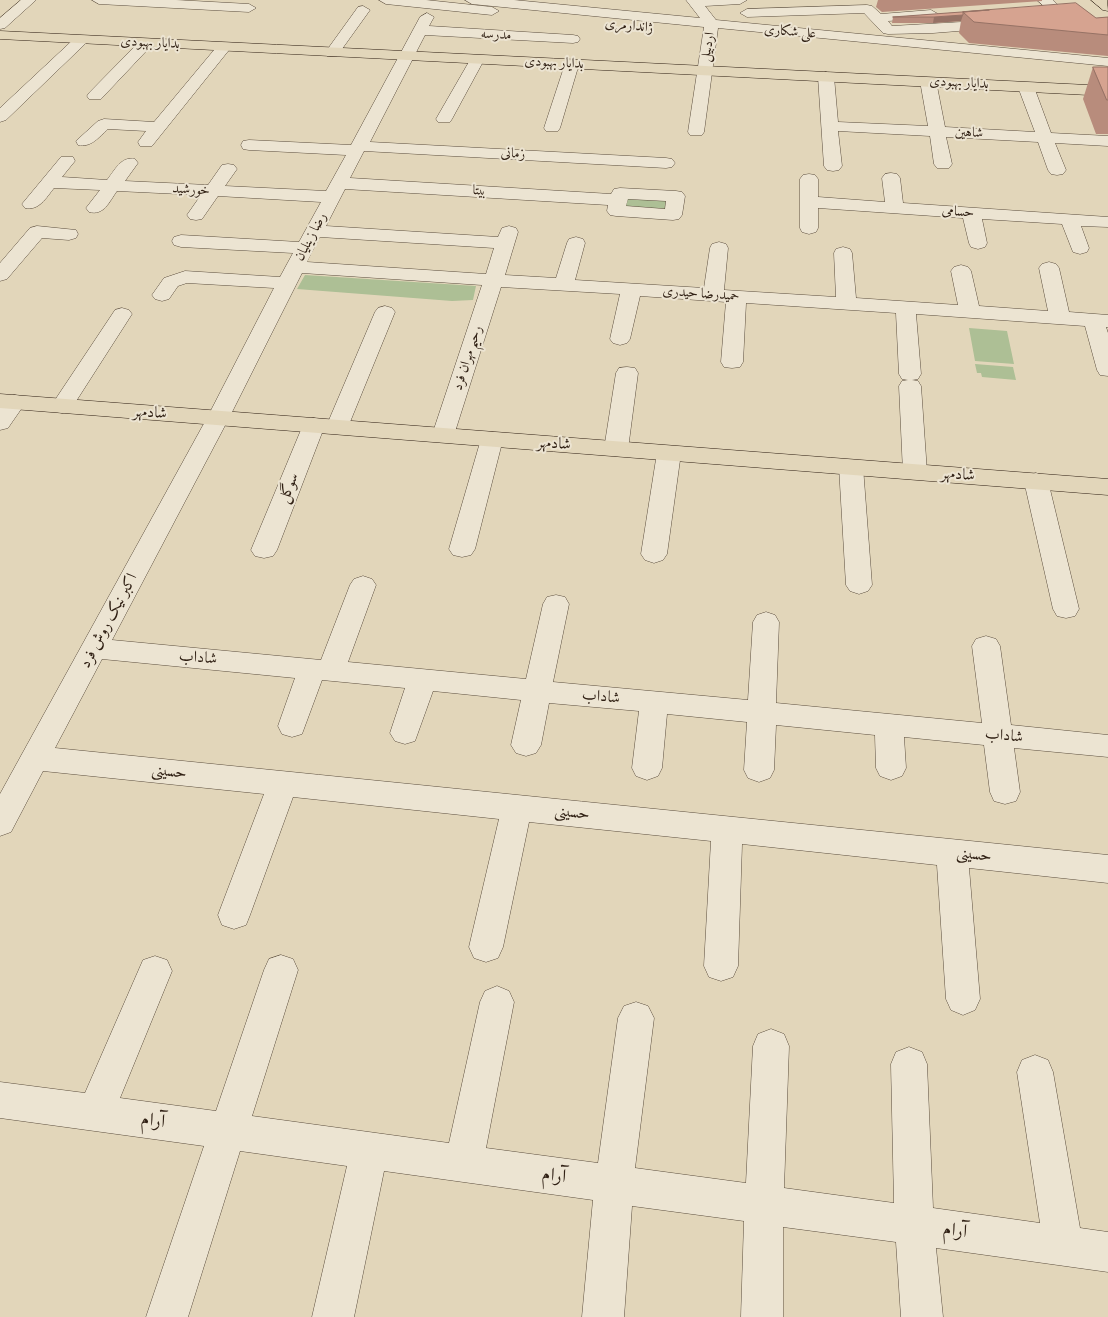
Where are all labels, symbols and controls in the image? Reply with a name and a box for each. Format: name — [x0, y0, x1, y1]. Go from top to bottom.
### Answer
street label: ژاندارمری — [604, 15, 654, 37]
street label: علی شکاری — [763, 21, 817, 43]
street label: مدرسه — [480, 26, 512, 44]
street label: اردبیل — [697, 31, 719, 63]
street label: بدایار بهبودی — [120, 33, 180, 53]
street label: بدایار بهبودی — [524, 53, 584, 73]
street label: بدایار بهبودی — [929, 73, 989, 93]
street label: شاهین — [955, 124, 983, 142]
street label: زمانی — [500, 145, 526, 163]
street label: خورشید — [172, 181, 210, 199]
street label: بیتا — [472, 182, 486, 200]
street label: حسامی — [941, 202, 975, 222]
street label: رضا زینلیان — [291, 210, 331, 264]
street label: حمیدرضا حیدری — [662, 283, 740, 305]
street label: رحیم مهران فرد — [450, 324, 486, 392]
street label: شادمهر — [132, 402, 168, 424]
street label: شادمهر — [536, 433, 572, 455]
street label: شادمهر — [940, 464, 976, 486]
street label: سوگل — [274, 470, 304, 506]
street label: اکبر نیک روش فرد — [76, 570, 142, 672]
street label: شاداب — [178, 647, 218, 669]
street label: شاداب — [581, 685, 621, 709]
street label: شاداب — [984, 724, 1024, 748]
street label: حسینی — [151, 761, 187, 783]
street label: حسینی — [554, 802, 590, 824]
street label: حسینی — [956, 844, 992, 866]
street label: آرام — [139, 1108, 167, 1134]
street label: آرام — [540, 1163, 568, 1189]
street label: آرام — [941, 1218, 969, 1244]

